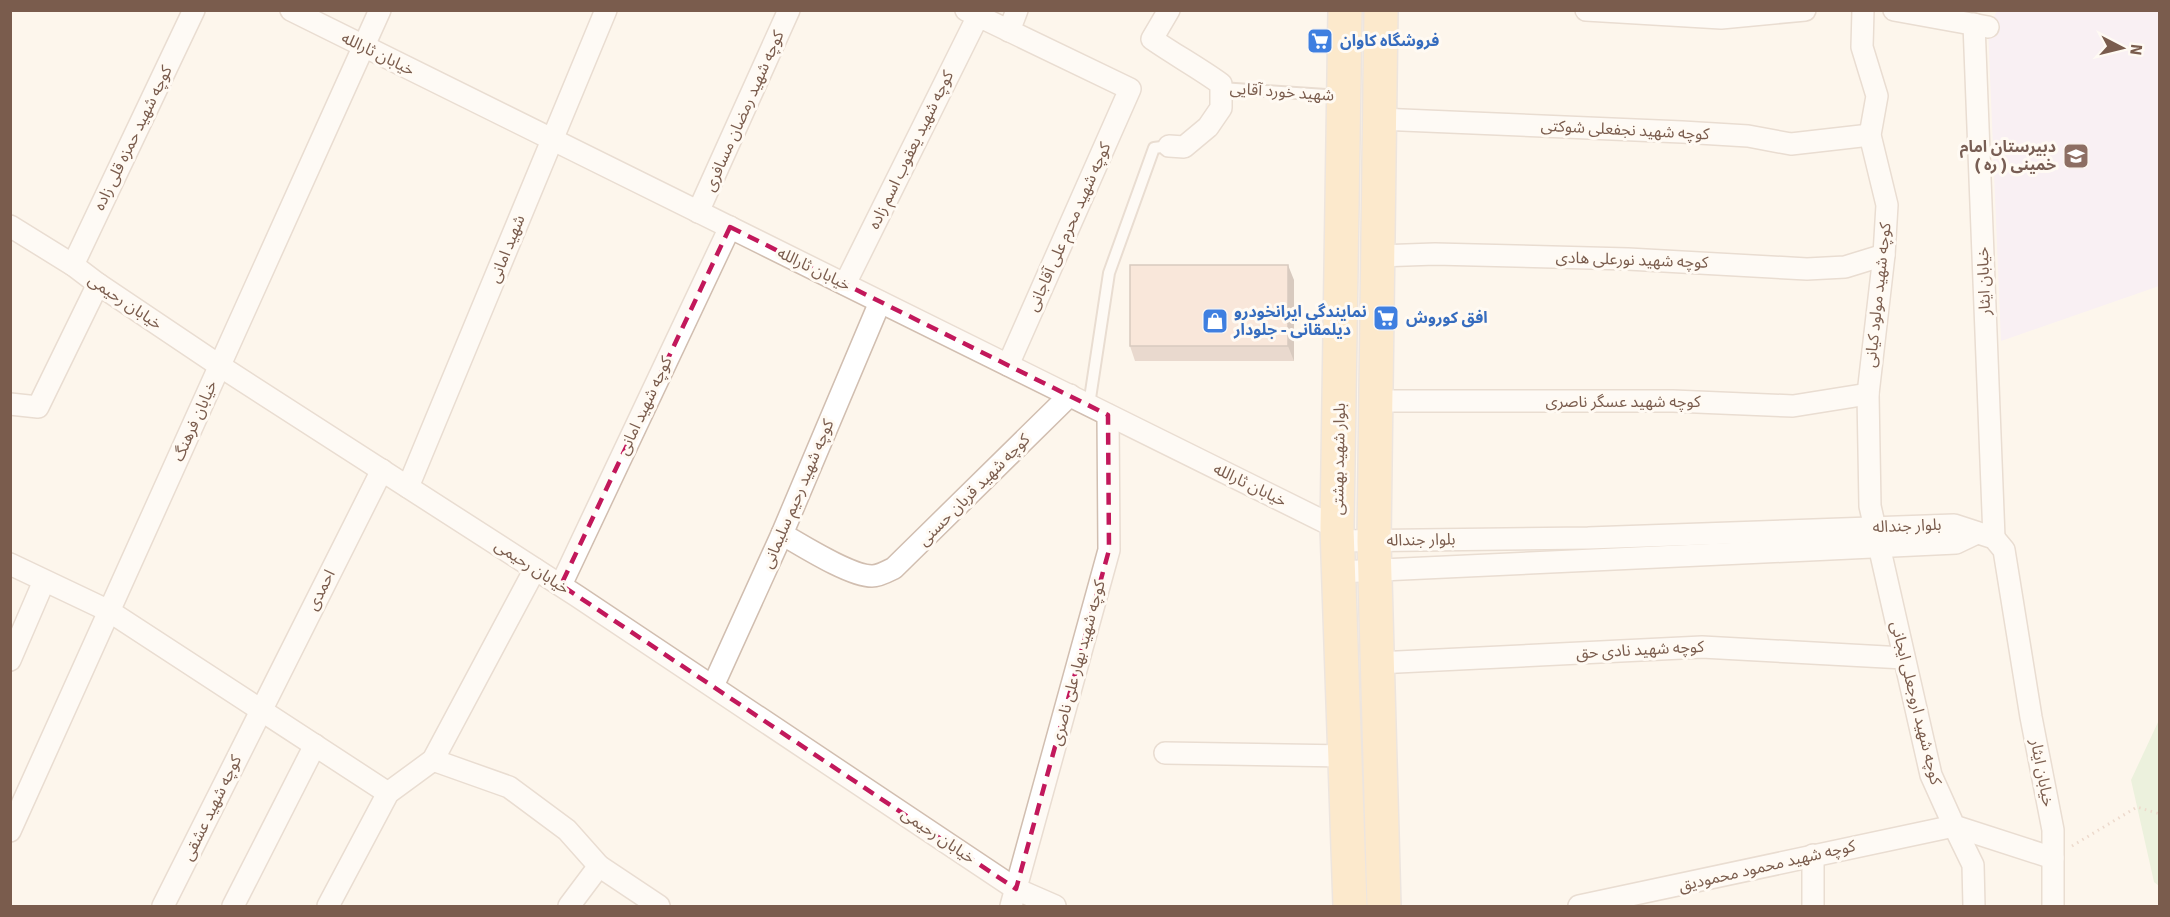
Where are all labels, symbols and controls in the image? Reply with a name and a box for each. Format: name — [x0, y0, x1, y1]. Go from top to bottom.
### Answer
north arrow — [2092, 18, 2152, 78]
supermarket icon: فروشگاه کاوان — [1305, 26, 1335, 56]
street label: کوچه شهید رمضان مسافری — [700, 27, 789, 194]
street label: خیابان ثارالله — [338, 28, 418, 80]
place label: فروشگاه کاوان — [1340, 31, 1439, 51]
text: N — [2125, 43, 2146, 56]
street label: کوچه شهید حمزه قلی زاده — [89, 62, 177, 214]
street label: کوچه شهید یعقوب اسم زاده — [864, 67, 960, 233]
street label: شهید خورد آقایی — [1229, 78, 1335, 106]
street label: کوچه شهید نجفعلی شوکتی — [1540, 116, 1710, 144]
place label: دبیرستان امام خمینی ( ره ) — [1960, 137, 2056, 175]
street label: کوچه شهید محرم علی آقاجانی — [1023, 139, 1117, 315]
school or university icon: دبیرستان امام خمینی ( ره ) — [2061, 141, 2091, 171]
street label: شهید امانی — [484, 212, 530, 286]
street label: کوچه شهید مولود کیانی — [1860, 221, 1896, 368]
street label: خیابان ثارالله — [774, 243, 854, 295]
street label: خیابان ایثار — [1973, 246, 1995, 317]
street label: کوچه شهید نورعلی هادی — [1555, 247, 1709, 273]
street label: خیابان رحیمی — [84, 270, 166, 334]
place label: نمایندگی ایرانخودرو دیلمقانی - جلودار — [1233, 302, 1367, 340]
supermarket icon: افق کوروش — [1371, 303, 1401, 333]
shop icon: نمایندگی ایرانخودرو دیلمقانی - جلودار — [1200, 306, 1230, 336]
place label: افق کوروش — [1406, 308, 1488, 328]
street label: کوچه شهید امانی — [613, 353, 677, 458]
street label: خیابان فرهنگ — [168, 377, 222, 465]
street label: کوچه شهید عسگر ناصری — [1545, 392, 1701, 412]
street label: بلوار شهید بهشتی — [1328, 403, 1350, 515]
street label: کوچه شهید رحیم سلیمانی — [758, 416, 840, 572]
street label: کوچه شهید قربان حسنی — [914, 430, 1035, 550]
street label: خیابان ثارالله — [1210, 459, 1290, 511]
street label: بلوار جنداله — [1872, 515, 1942, 537]
street label: بلوار جنداله — [1386, 529, 1456, 551]
street label: خیابان رحیمی — [491, 535, 573, 599]
street label: احمدی — [302, 566, 340, 614]
street label: کوچه شهید بهار علی ناصری — [1046, 578, 1110, 748]
street label: کوچه شهید اروجعلی ایجانی — [1886, 619, 1946, 787]
street label: کوچه شهید نادی حق — [1575, 637, 1705, 663]
street label: خیابان ایثار — [2025, 736, 2058, 809]
street label: کوچه شهید عشقی — [178, 752, 246, 864]
street label: خیابان رحیمی — [897, 804, 979, 868]
street label: کوچه شهید محمود محمودیق — [1677, 836, 1858, 896]

